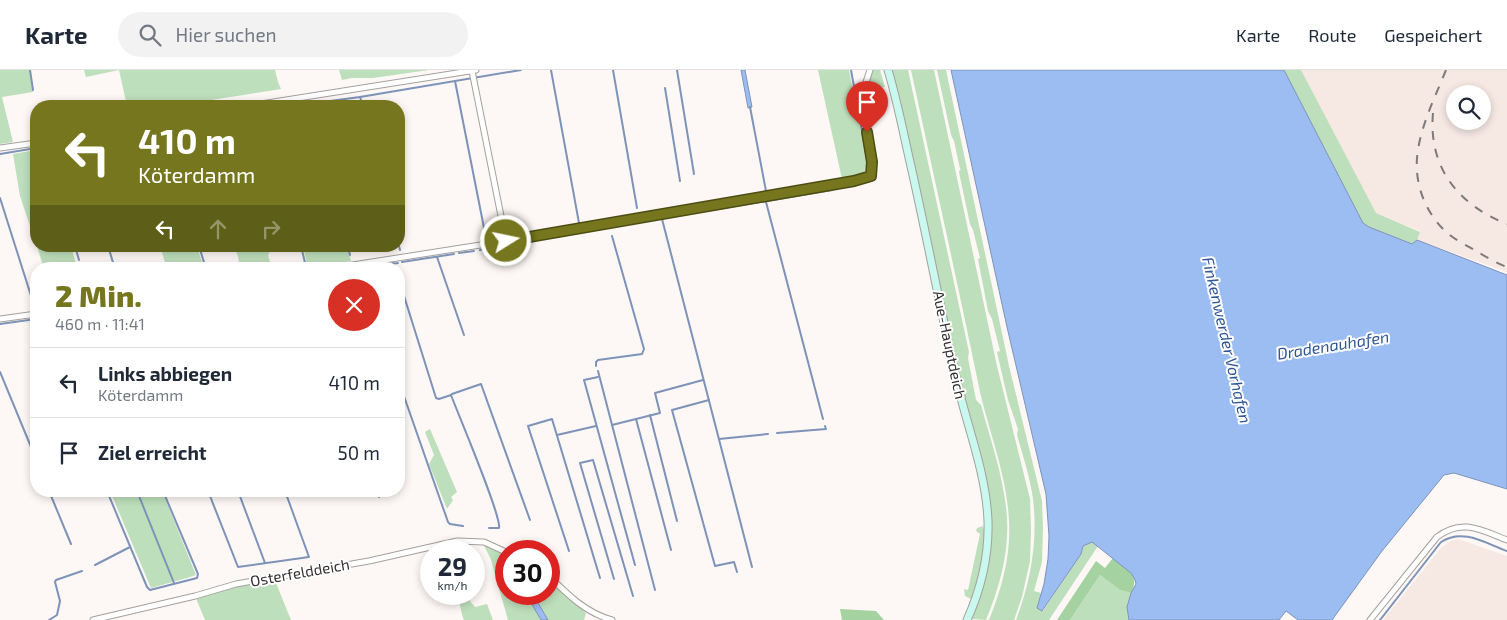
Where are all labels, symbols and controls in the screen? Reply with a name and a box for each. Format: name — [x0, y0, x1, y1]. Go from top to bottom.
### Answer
search box — [118, 12, 468, 57]
text: Karte — [25, 20, 88, 49]
icon: search — [136, 21, 164, 49]
text: Hier suchen — [176, 23, 277, 46]
text: Karte — [1236, 24, 1280, 46]
text: Route — [1308, 24, 1356, 46]
text: Gespeichert — [1384, 24, 1482, 46]
pin — [846, 81, 888, 132]
map controls — [1446, 85, 1491, 130]
button: search — [1446, 85, 1491, 130]
icon: arrive — [853, 88, 881, 116]
text: 410 m — [138, 119, 236, 161]
icon: left — [55, 120, 120, 185]
text: Köterdamm — [138, 161, 255, 187]
position arrow — [479, 214, 531, 266]
icon: left — [151, 215, 179, 243]
icon: ahead — [204, 215, 232, 243]
icon: right — [257, 215, 285, 243]
water label: Finkenwerder Vorhafen — [1199, 255, 1256, 425]
text: 2 Min. — [55, 277, 142, 313]
button: close — [328, 279, 380, 331]
street label: Aue-Hauptdeich — [930, 289, 970, 401]
text: 460 m · 11:41 — [55, 314, 145, 333]
water label: Dradenauhafen — [1275, 326, 1390, 363]
text: Links abbiegen — [98, 362, 232, 385]
icon: left — [55, 369, 83, 397]
text: 410 m — [328, 371, 380, 394]
text: Köterdamm — [98, 385, 183, 404]
icon: arrive — [55, 439, 83, 467]
text: Ziel erreicht — [98, 441, 207, 464]
text: 50 m — [337, 441, 380, 464]
speed limit sign: 30 — [495, 540, 560, 605]
text: 29 — [438, 551, 467, 581]
street label: Osterfelddeich — [249, 554, 351, 590]
text: km/h — [438, 578, 467, 592]

